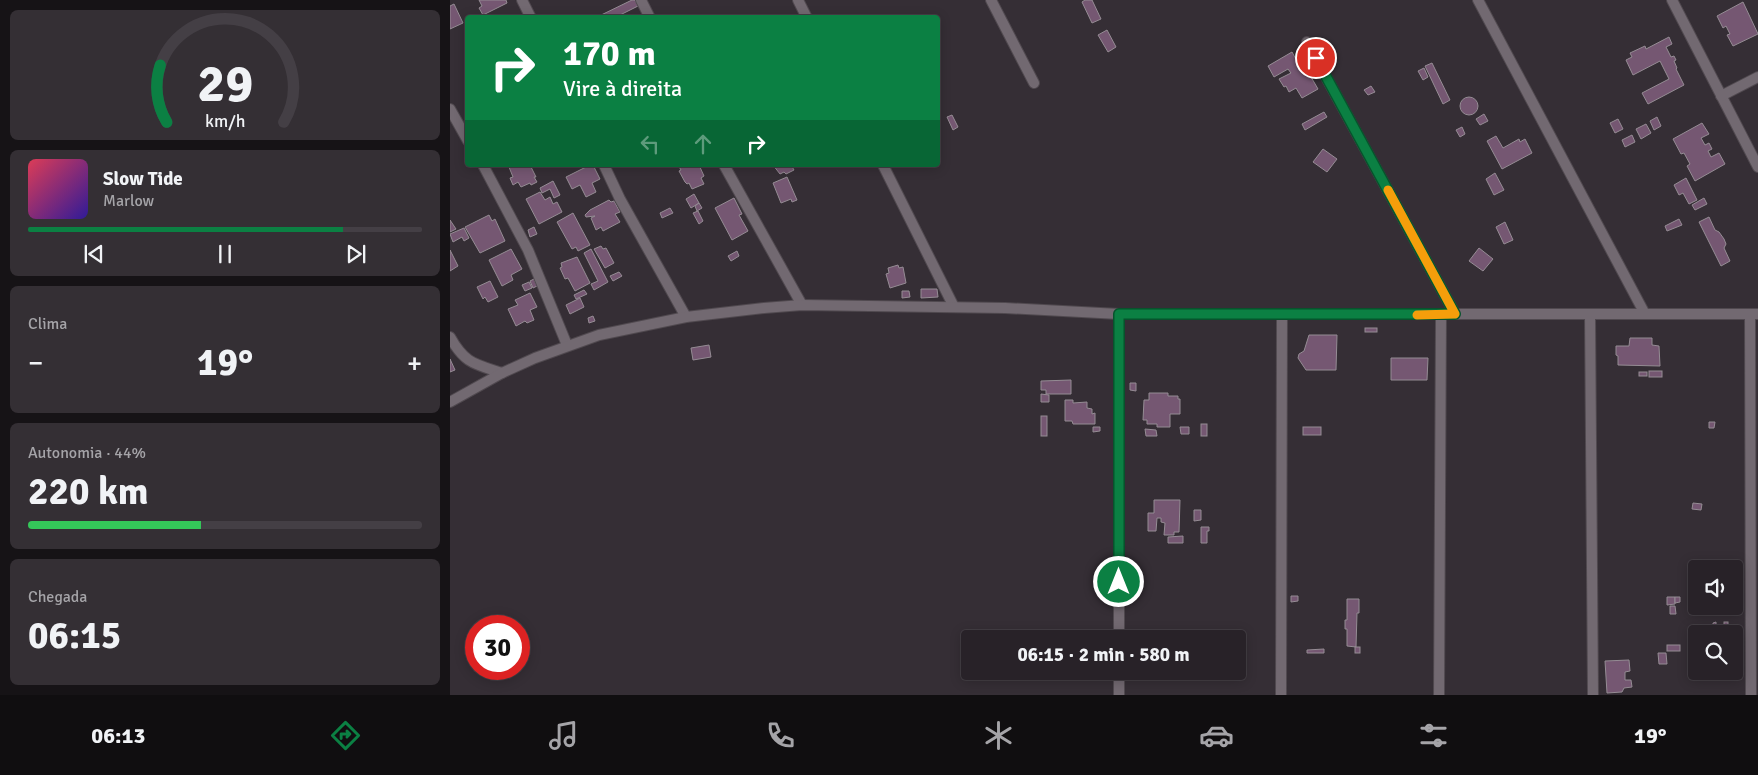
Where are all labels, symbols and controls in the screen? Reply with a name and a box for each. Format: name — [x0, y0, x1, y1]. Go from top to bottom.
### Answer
text: 170 m — [563, 32, 656, 75]
icon: right — [480, 35, 545, 100]
pin — [1295, 37, 1337, 79]
icon: arrive — [1302, 44, 1330, 72]
text: 29 — [197, 52, 253, 116]
text: Vire à direita — [563, 75, 682, 102]
text: km/h — [205, 110, 245, 132]
icon: left — [636, 130, 664, 158]
icon: ahead — [689, 130, 717, 158]
icon: right — [742, 130, 770, 158]
text: Slow Tide — [103, 167, 183, 191]
text: Marlow — [103, 191, 154, 211]
icon: previous — [80, 240, 108, 268]
icon: pause — [211, 240, 239, 268]
icon: next — [342, 240, 370, 268]
text: Clima — [28, 314, 67, 334]
text: 19° — [197, 339, 253, 386]
text: − — [28, 346, 43, 380]
text: + — [407, 346, 422, 380]
text: Autonomia · 44% — [28, 443, 146, 463]
text: 220 km — [28, 468, 149, 515]
position arrow — [1092, 555, 1144, 607]
map controls — [1688, 560, 1743, 680]
button: sound — [1688, 560, 1743, 615]
text: Chegada — [28, 587, 87, 607]
text: 06:15 — [28, 612, 121, 659]
speed limit sign: 30 — [465, 615, 530, 680]
button: search — [1688, 625, 1743, 680]
text: 06:15 · 2 min · 580 m — [1017, 643, 1190, 667]
icon: directions — [328, 718, 363, 753]
icon: music — [546, 718, 581, 753]
icon: phone — [763, 718, 798, 753]
icon: climate — [981, 718, 1016, 753]
icon: car — [1199, 718, 1234, 753]
icon: filters — [1416, 718, 1451, 753]
text: 06:13 — [91, 722, 145, 749]
text: 19° — [1634, 722, 1667, 749]

